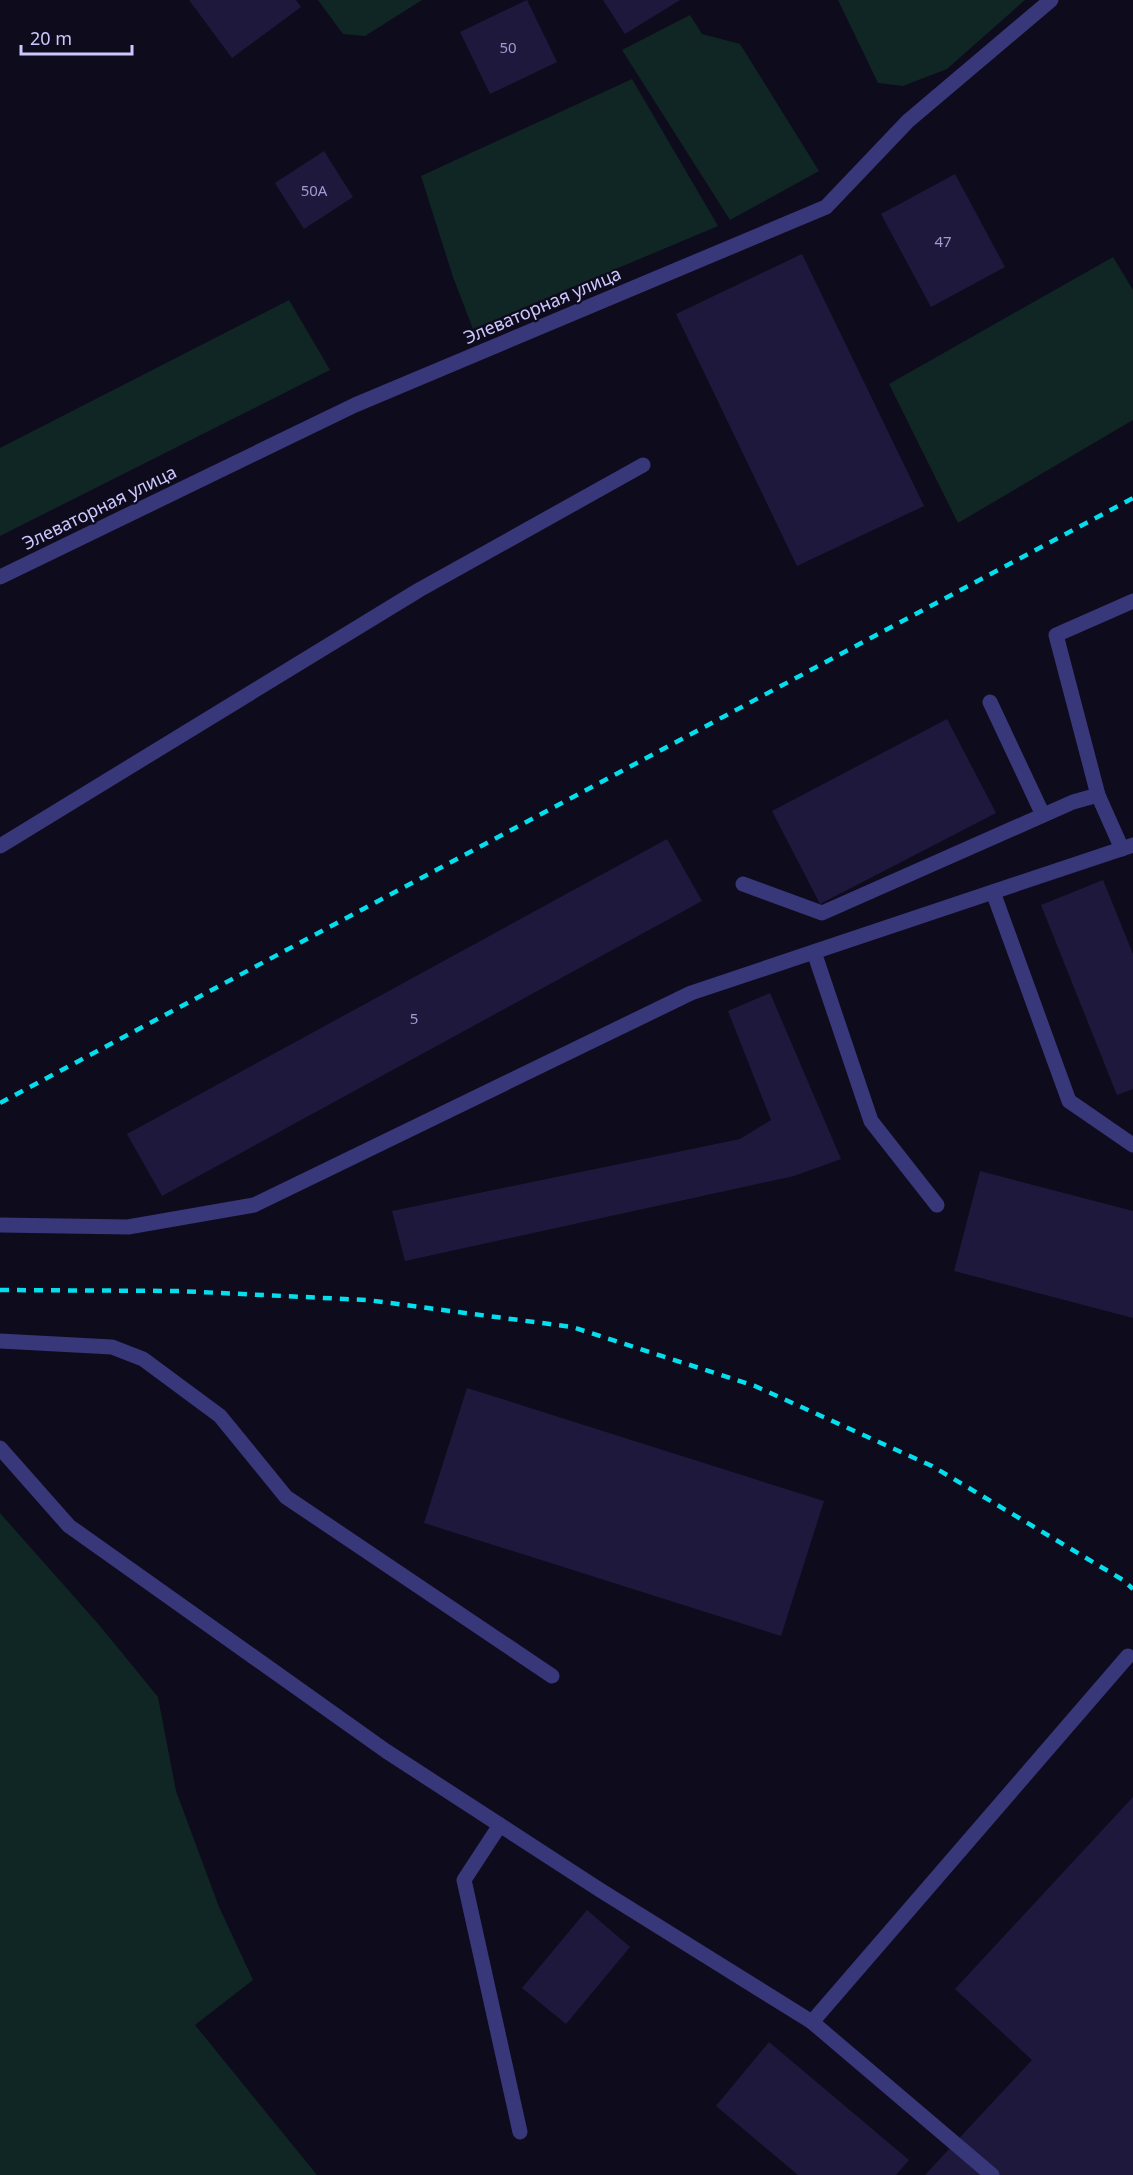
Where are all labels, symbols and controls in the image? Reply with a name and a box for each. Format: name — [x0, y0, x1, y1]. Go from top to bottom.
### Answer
scale bar — [21, 18, 132, 56]
text: 20 m — [30, 26, 72, 50]
house number: 50 — [499, 37, 517, 57]
house number: 50А — [301, 180, 328, 200]
house number: 47 — [934, 231, 952, 251]
street label: Элеваторная улица — [460, 261, 624, 349]
street label: Элеваторная улица — [18, 459, 180, 555]
house number: 5 — [410, 1008, 418, 1028]

